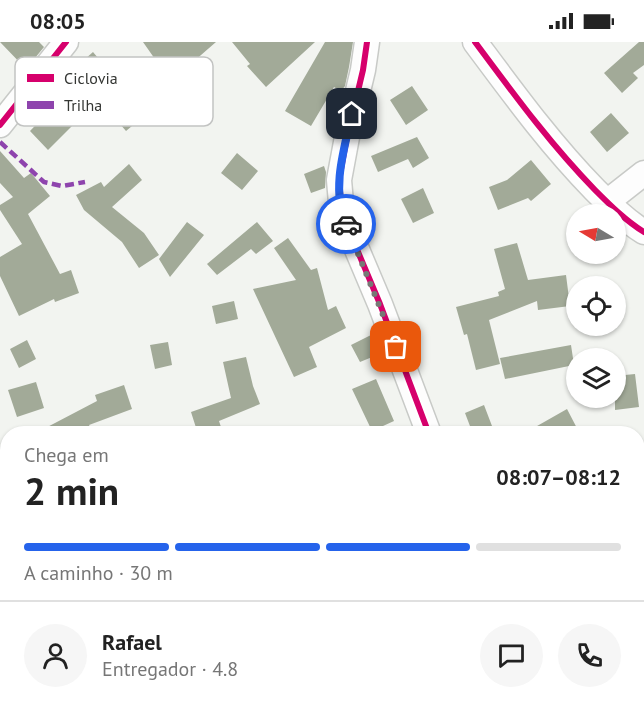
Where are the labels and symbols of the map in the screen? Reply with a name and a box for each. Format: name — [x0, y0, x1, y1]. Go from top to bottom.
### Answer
legend — [15, 57, 213, 126]
text: Ciclovia — [64, 68, 118, 88]
pin — [326, 88, 377, 139]
text: Trilha — [64, 95, 102, 115]
courier — [316, 194, 376, 254]
north arrow — [566, 204, 626, 264]
pin — [370, 321, 421, 372]

